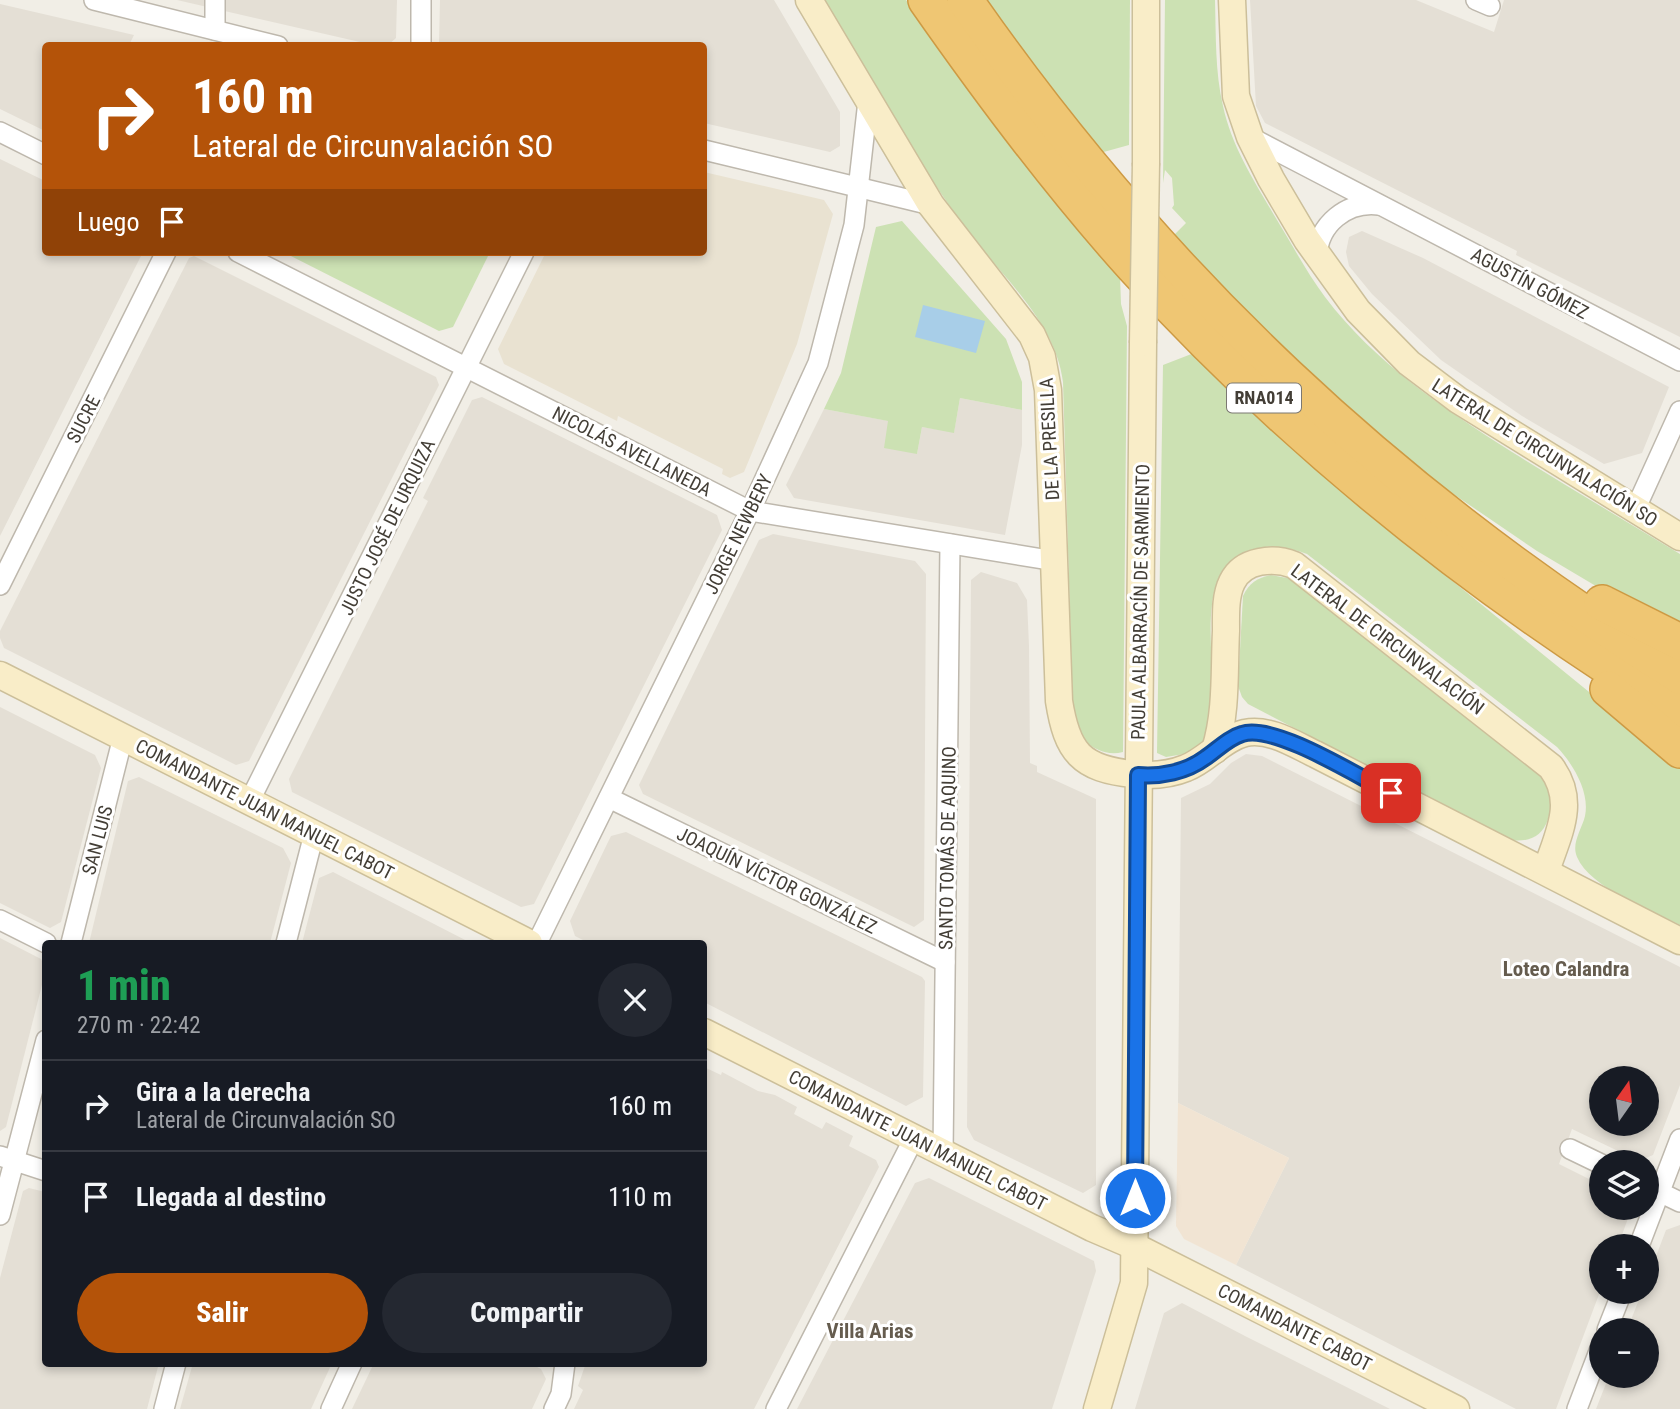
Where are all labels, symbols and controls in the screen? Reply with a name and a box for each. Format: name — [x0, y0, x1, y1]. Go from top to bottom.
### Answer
text: 160 m — [192, 68, 314, 125]
icon: right — [77, 70, 168, 161]
text: Lateral de Circunvalación SO — [192, 127, 553, 165]
icon: arrive — [153, 203, 191, 241]
text: Luego — [77, 207, 139, 237]
street label: AGUSTÍN GÓMEZ — [1467, 243, 1592, 324]
street label: LATERAL DE CIRCUNVALACIÓN SO — [1428, 373, 1662, 531]
street label: DE LA PRESILLA — [1035, 377, 1064, 501]
road number: RNA014 — [1227, 384, 1301, 412]
street label: SUCRE — [62, 391, 105, 447]
street label: NICOLÁS AVELLANEDA — [548, 401, 715, 502]
street label: JUSTO JOSÉ DE URQUIZA — [335, 436, 440, 619]
street label: PAULA ALBARRACÍN DE SARMIENTO — [1127, 464, 1154, 740]
street label: JORGE NEWBERY — [699, 470, 777, 598]
street label: LATERAL DE CIRCUNVALACIÓN — [1287, 559, 1489, 720]
street label: COMANDANTE JUAN MANUEL CABOT — [132, 734, 398, 885]
street label: SANTO TOMÁS DE AQUINO — [934, 746, 961, 950]
pin — [1361, 763, 1421, 823]
icon: arrive — [1372, 774, 1410, 812]
street label: SAN LUIS — [77, 803, 118, 877]
street label: JOAQUÍN VÍCTOR GONZÁLEZ — [673, 822, 881, 939]
district label: Loteo Calandra — [1503, 957, 1629, 981]
text: 1 min — [77, 961, 171, 1010]
button: close — [598, 963, 672, 1037]
text: 270 m · 22:42 — [77, 1012, 201, 1039]
street label: COMANDANTE JUAN MANUEL CABOT — [785, 1065, 1051, 1216]
north arrow — [1589, 1066, 1659, 1136]
map controls — [1589, 1066, 1659, 1388]
text: Gira a la derecha — [136, 1077, 310, 1107]
icon: right — [77, 1087, 115, 1125]
text: 160 m — [608, 1091, 672, 1121]
text: Lateral de Circunvalación SO — [136, 1107, 396, 1134]
button: layers — [1589, 1150, 1659, 1220]
position arrow — [1098, 1161, 1172, 1235]
icon: arrive — [77, 1178, 115, 1216]
text: Llegada al destino — [136, 1182, 326, 1212]
text: 110 m — [608, 1182, 672, 1212]
button: + — [1589, 1234, 1659, 1304]
button: Salir — [77, 1273, 368, 1353]
button: Compartir — [382, 1273, 672, 1353]
street label: COMANDANTE CABOT — [1214, 1279, 1376, 1376]
button: − — [1589, 1318, 1659, 1388]
district label: Villa Arias — [827, 1319, 913, 1343]

